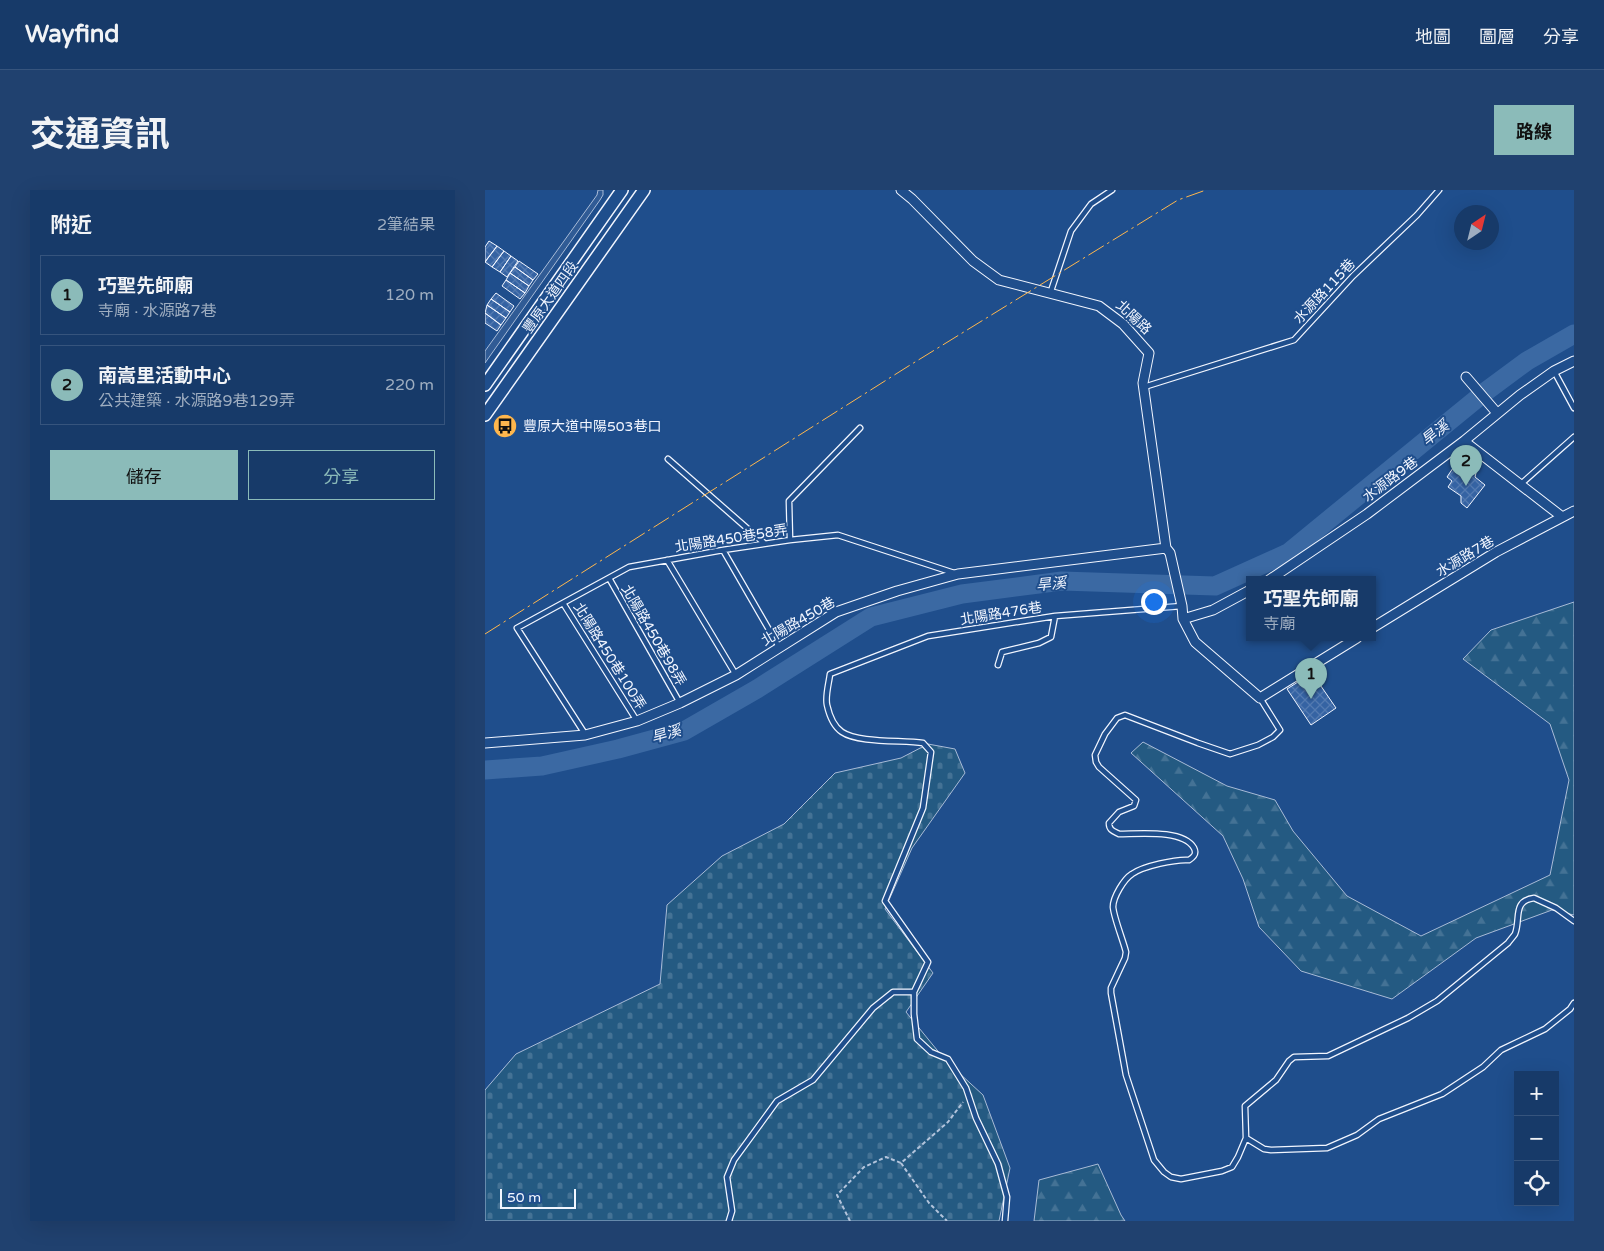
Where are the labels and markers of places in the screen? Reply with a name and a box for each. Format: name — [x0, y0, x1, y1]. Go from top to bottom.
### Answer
bus stop icon: 豐原大道中陽503巷口 — [492, 413, 518, 439]
place label: 豐原大道中陽503巷口 — [523, 418, 661, 435]
pin: 2 — [1450, 445, 1482, 486]
pin: 1 — [1295, 658, 1327, 699]

